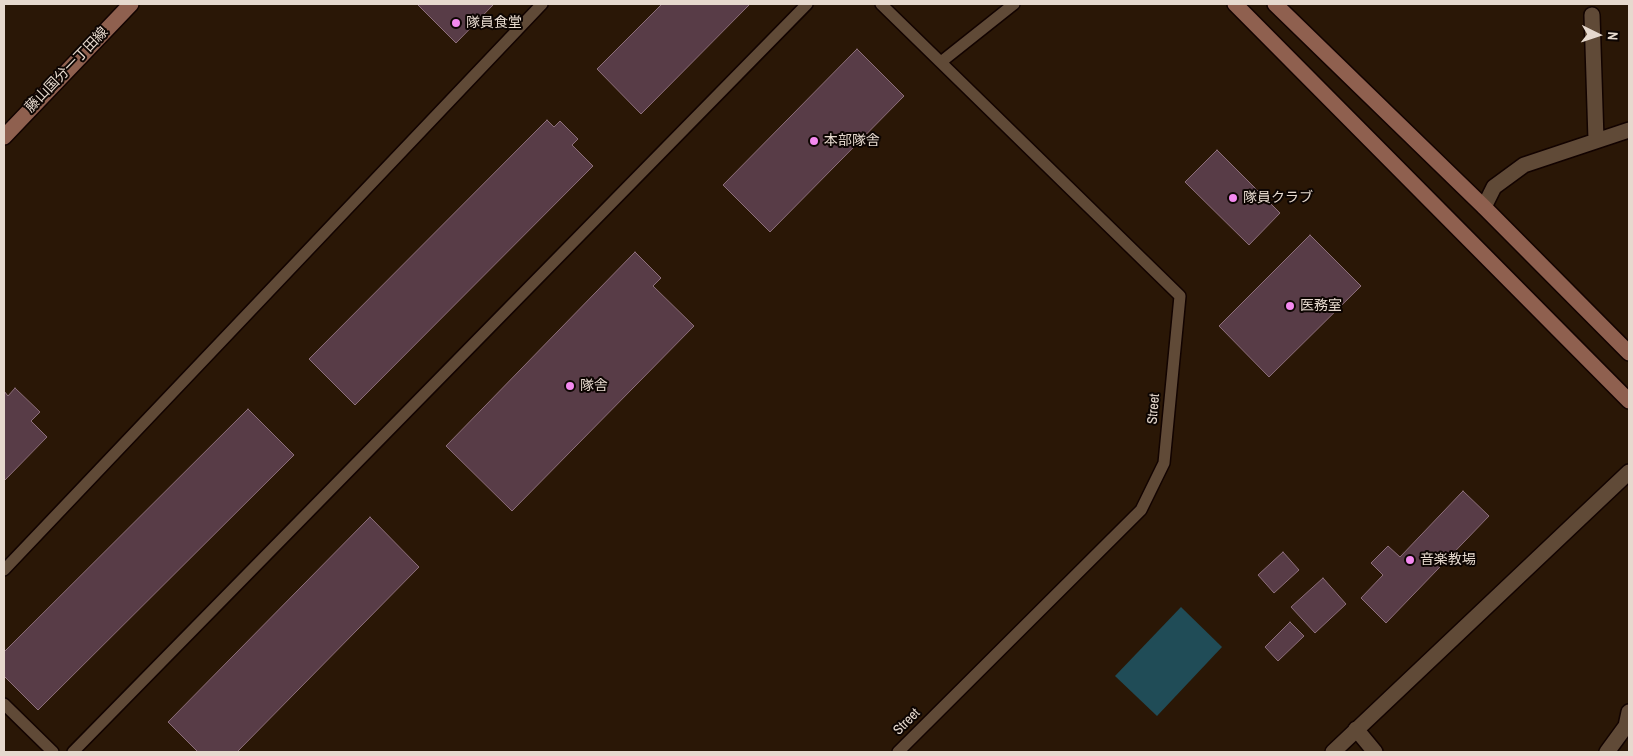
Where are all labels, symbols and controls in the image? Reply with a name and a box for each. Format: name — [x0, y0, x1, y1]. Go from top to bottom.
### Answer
north arrow — [1573, 10, 1623, 60]
place label: 隊員食堂 — [466, 15, 522, 31]
marker: 隊員食堂 — [450, 17, 462, 29]
street label: 藤山国分一丁田線 — [22, 24, 112, 116]
text: N — [1604, 31, 1622, 41]
place label: 本部隊舎 — [824, 133, 880, 149]
marker: 本部隊舎 — [808, 135, 820, 147]
place label: 隊員クラブ — [1243, 190, 1313, 206]
marker: 隊員クラブ — [1227, 192, 1239, 204]
place label: 医務室 — [1300, 298, 1342, 314]
marker: 医務室 — [1284, 300, 1296, 312]
place label: 隊舎 — [580, 378, 608, 394]
marker: 隊舎 — [564, 380, 576, 392]
street label: Street — [1144, 393, 1164, 425]
place label: 音楽教場 — [1420, 552, 1476, 568]
marker: 音楽教場 — [1404, 554, 1416, 566]
street label: Street — [890, 705, 924, 739]

